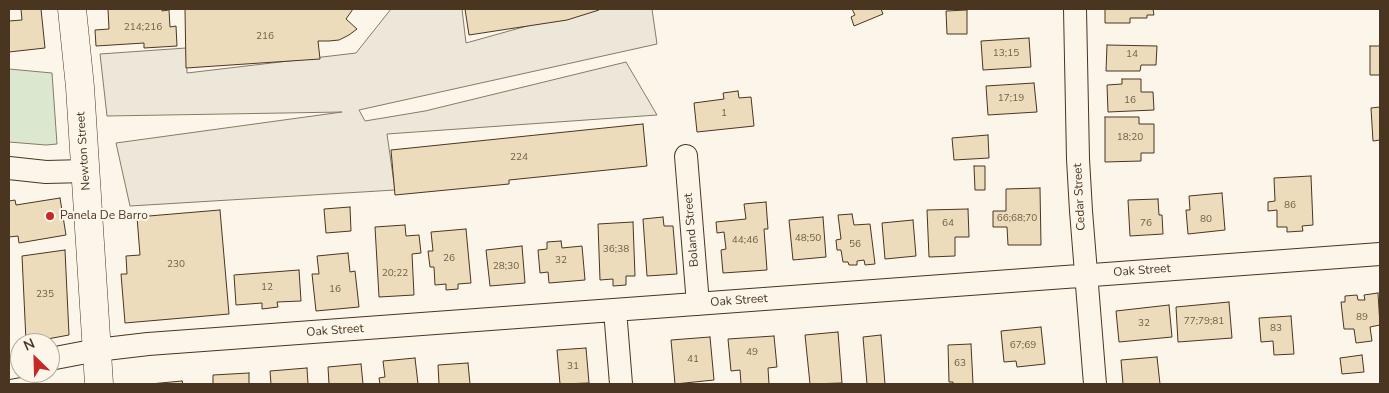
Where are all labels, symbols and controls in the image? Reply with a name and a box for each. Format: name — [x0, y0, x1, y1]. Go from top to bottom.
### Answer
house number: 214;216 — [124, 22, 162, 34]
house number: 216 — [256, 31, 274, 43]
house number: 13;15 — [993, 48, 1019, 60]
house number: 14 — [1126, 49, 1138, 61]
house number: 17;19 — [998, 93, 1024, 105]
house number: 16 — [1124, 95, 1136, 107]
house number: 1 — [721, 108, 727, 120]
street label: Newton Street — [74, 111, 94, 191]
house number: 18;20 — [1117, 132, 1143, 144]
house number: 224 — [510, 152, 528, 164]
street label: Cedar Street — [1071, 163, 1089, 231]
street label: Boland Street — [682, 192, 702, 268]
house number: 86 — [1284, 200, 1296, 212]
place label: Panela De Barro — [60, 209, 148, 223]
marker: Panela De Barro — [44, 210, 56, 222]
house number: 66;68;70 — [997, 213, 1037, 225]
house number: 80 — [1200, 214, 1212, 226]
house number: 64 — [942, 218, 954, 230]
house number: 76 — [1140, 218, 1152, 230]
house number: 48;50 — [795, 233, 821, 245]
house number: 44;46 — [732, 235, 758, 247]
house number: 56 — [849, 239, 861, 251]
house number: 36;38 — [603, 244, 629, 256]
house number: 26 — [443, 253, 455, 265]
house number: 32 — [555, 255, 567, 267]
house number: 230 — [167, 259, 185, 271]
house number: 28;30 — [493, 261, 519, 273]
street label: Oak Street — [1113, 262, 1171, 280]
house number: 20;22 — [382, 268, 408, 280]
house number: 12 — [261, 282, 273, 294]
house number: 16 — [329, 284, 341, 296]
house number: 235 — [36, 289, 54, 301]
street label: Oak Street — [710, 292, 768, 310]
house number: 89 — [1356, 312, 1368, 324]
house number: 77;79;81 — [1184, 316, 1224, 328]
house number: 32 — [1138, 318, 1150, 330]
street label: Oak Street — [306, 322, 364, 340]
house number: 83 — [1270, 323, 1282, 335]
north arrow — [10, 333, 60, 383]
text: N — [20, 334, 38, 356]
house number: 67;69 — [1010, 340, 1036, 352]
house number: 49 — [746, 347, 758, 359]
house number: 41 — [687, 354, 699, 366]
house number: 63 — [954, 358, 966, 370]
house number: 31 — [567, 361, 579, 373]

